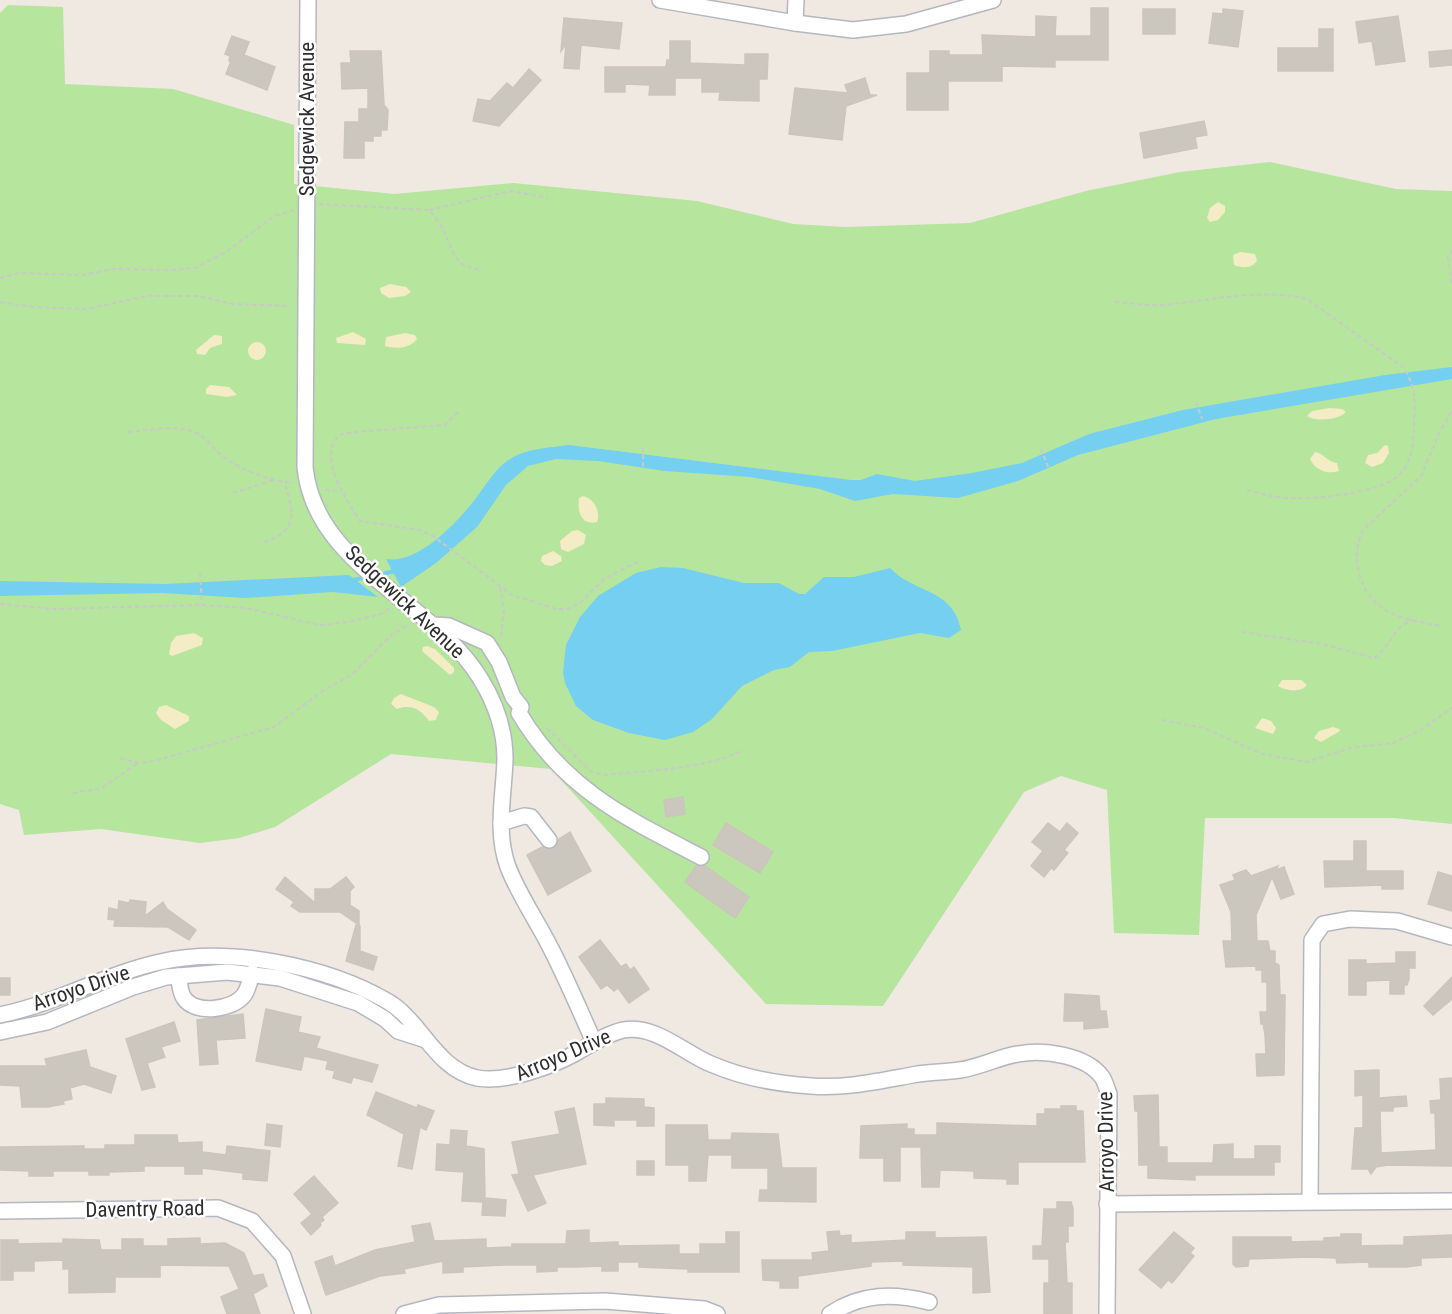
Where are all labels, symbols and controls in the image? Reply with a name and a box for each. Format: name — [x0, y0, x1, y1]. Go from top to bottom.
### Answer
street label: Sedgewick Avenue — [295, 42, 319, 196]
street label: Sedgewick Avenue — [340, 541, 470, 663]
street label: Arroyo Drive — [29, 960, 133, 1016]
street label: Arroyo Drive — [512, 1024, 614, 1086]
street label: Arroyo Drive — [1093, 1091, 1119, 1193]
street label: Daventry Road — [85, 1196, 205, 1222]

